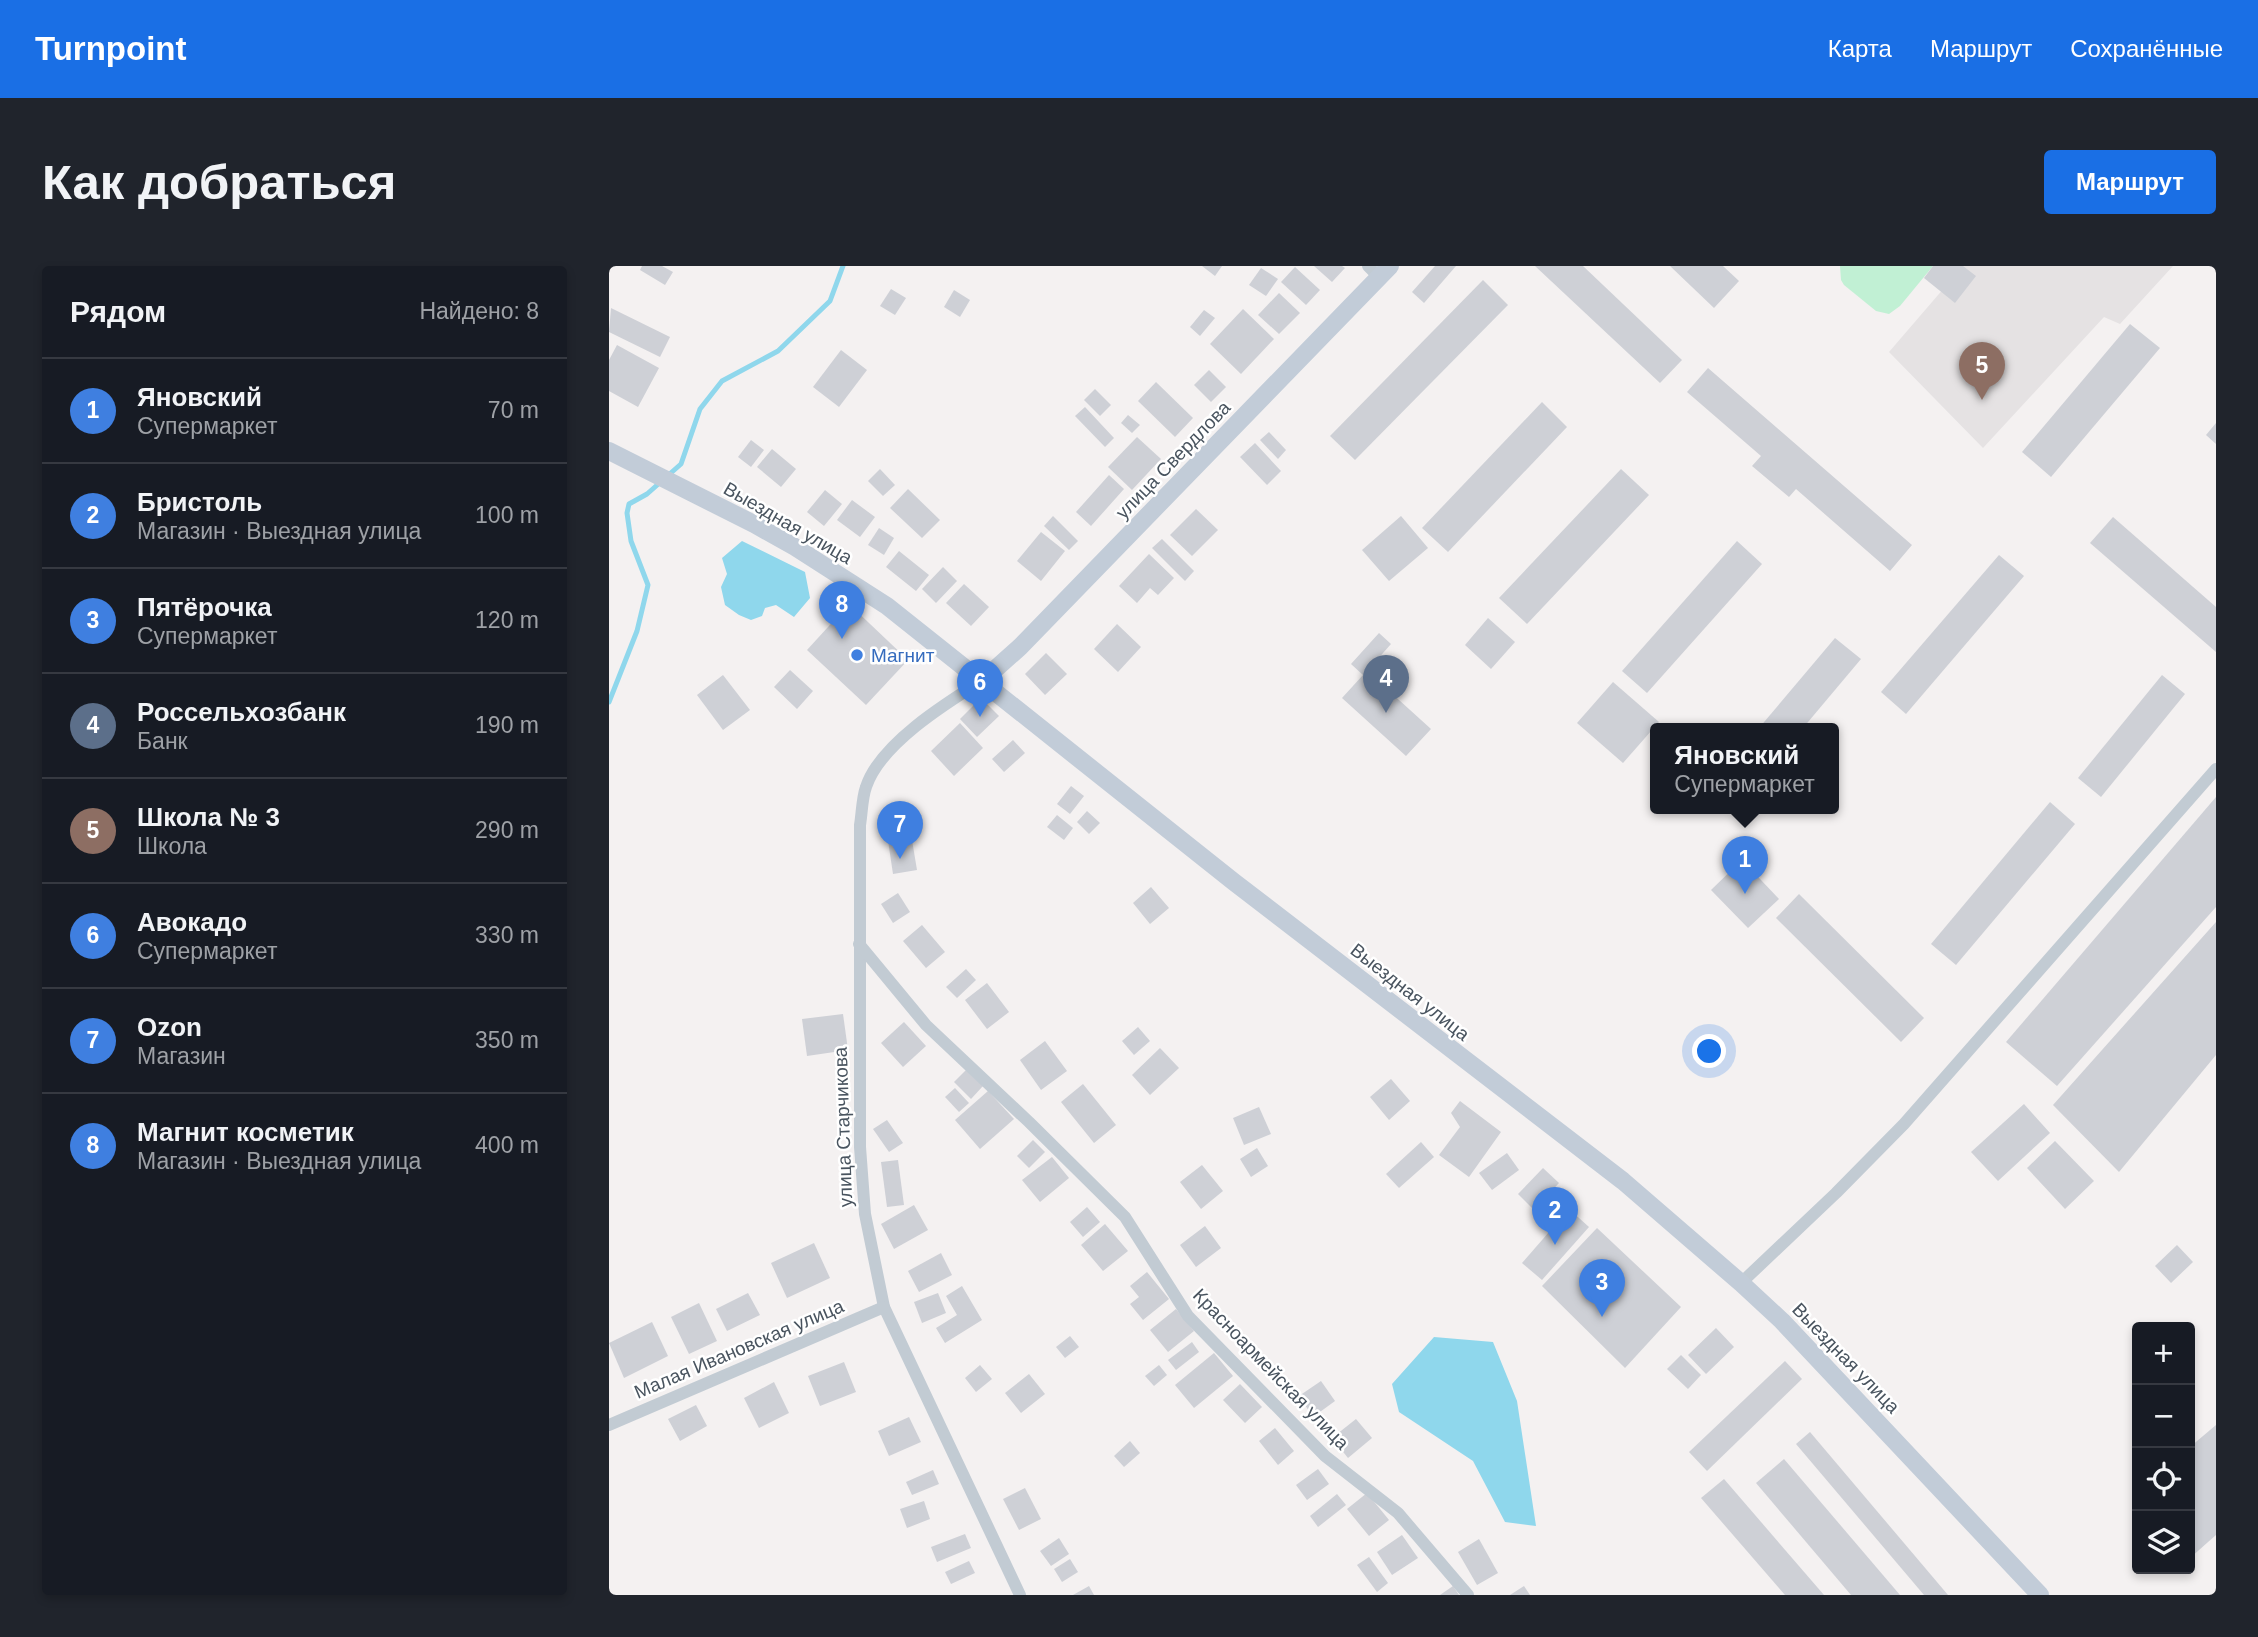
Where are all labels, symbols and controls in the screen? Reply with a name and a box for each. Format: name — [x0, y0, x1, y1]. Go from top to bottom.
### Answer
text: Turnpoint — [35, 30, 187, 67]
text: Карта — [1828, 35, 1892, 62]
text: Маршрут — [1930, 35, 2032, 62]
text: Сохранённые — [2070, 35, 2223, 62]
button: Маршрут — [2044, 150, 2216, 214]
text: Как добраться — [42, 155, 396, 209]
text: Рядом — [70, 295, 166, 328]
text: Найдено: 8 — [419, 298, 539, 324]
pin: 5 — [1959, 342, 2005, 400]
text: Яновский — [137, 382, 262, 412]
text: 1 — [87, 397, 99, 423]
text: 70 m — [488, 397, 539, 423]
street label: улица Свердлова — [1112, 397, 1235, 523]
text: Супермаркет — [137, 413, 277, 439]
street label: Выездная улица — [720, 478, 856, 568]
text: Бристоль — [137, 487, 262, 517]
text: 2 — [87, 502, 99, 528]
text: 100 m — [475, 502, 539, 528]
text: Магазин · Выездная улица — [137, 518, 421, 544]
pin: 8 — [819, 581, 865, 639]
text: Пятёрочка — [137, 592, 272, 622]
text: 3 — [87, 607, 99, 633]
text: 120 m — [475, 607, 539, 633]
text: Супермаркет — [137, 623, 277, 649]
place label: Магнит — [871, 645, 935, 666]
marker: Магнит — [849, 647, 865, 663]
pin: 4 — [1363, 655, 1409, 713]
pin: 6 — [957, 659, 1003, 717]
text: Россельхозбанк — [137, 697, 346, 727]
text: 4 — [87, 712, 99, 738]
text: 190 m — [475, 712, 539, 738]
popup — [1650, 723, 1839, 814]
text: Банк — [137, 728, 188, 754]
text: Яновский — [1674, 740, 1799, 770]
text: Супермаркет — [1674, 771, 1815, 797]
pin: 7 — [877, 801, 923, 859]
text: Школа № 3 — [137, 802, 280, 832]
text: 5 — [87, 817, 99, 843]
text: 290 m — [475, 817, 539, 843]
text: Школа — [137, 833, 207, 859]
pin: 1 — [1722, 836, 1768, 894]
text: Авокадо — [137, 907, 247, 937]
text: 6 — [87, 922, 99, 948]
text: 330 m — [475, 922, 539, 948]
text: Супермаркет — [137, 938, 277, 964]
street label: Выездная улица — [1347, 939, 1474, 1045]
text: Ozon — [137, 1012, 202, 1042]
text: 7 — [87, 1027, 99, 1053]
text: 350 m — [475, 1027, 539, 1053]
your location — [1692, 1034, 1726, 1068]
text: Магазин — [137, 1043, 226, 1069]
street label: улица Старчикова — [830, 1046, 856, 1208]
text: Магнит косметик — [137, 1117, 354, 1147]
text: 8 — [87, 1132, 99, 1158]
text: 400 m — [475, 1132, 539, 1158]
text: Магазин · Выездная улица — [137, 1148, 421, 1174]
pin: 2 — [1532, 1187, 1578, 1245]
pin: 3 — [1579, 1259, 1625, 1317]
street label: Красноармейская улица — [1189, 1284, 1353, 1454]
street label: Малая Ивановская улица — [631, 1295, 847, 1403]
street label: Выездная улица — [1788, 1299, 1904, 1418]
map controls — [2132, 1322, 2195, 1574]
button: + — [2132, 1322, 2195, 1385]
button: − — [2132, 1385, 2195, 1448]
button: locate — [2132, 1448, 2195, 1511]
button: layers — [2132, 1511, 2195, 1574]

